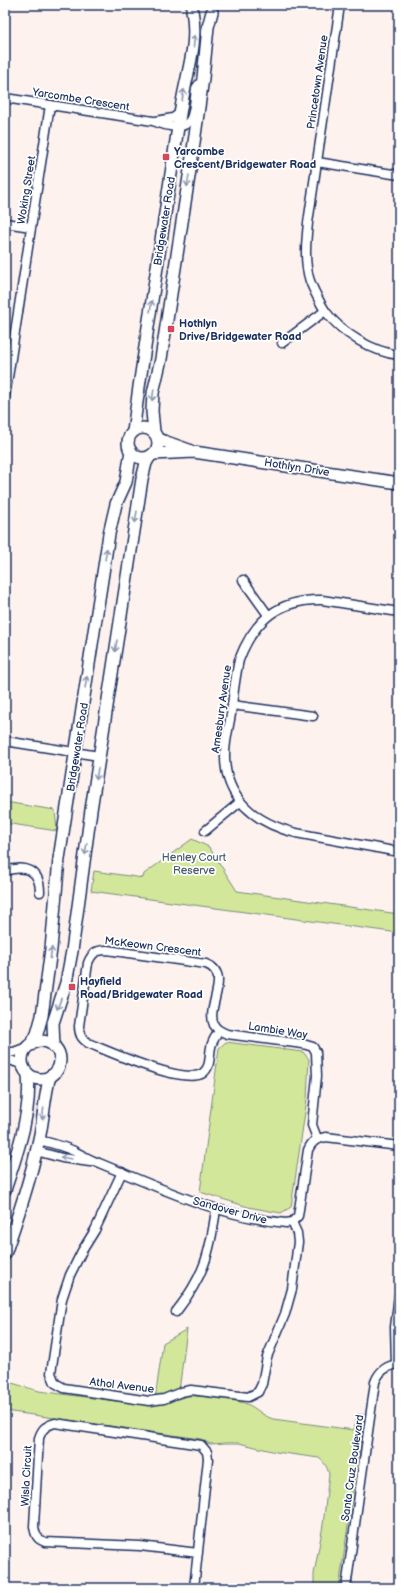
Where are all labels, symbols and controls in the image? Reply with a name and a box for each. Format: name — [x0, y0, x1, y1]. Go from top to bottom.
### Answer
street label: Princetown Avenue — [304, 34, 331, 130]
one-way arrow — [190, 35, 198, 48]
street label: Yarcombe Crescent — [31, 85, 131, 114]
one-way arrow — [179, 89, 187, 102]
place label: Yarcombe Crescent/Bridgewater Road — [174, 145, 316, 171]
marker: Yarcombe Crescent/Bridgewater Road — [161, 152, 171, 162]
street label: Woking Street — [15, 154, 38, 225]
one-way arrow — [184, 174, 192, 187]
street label: Bridgewater Road — [151, 176, 178, 267]
one-way arrow — [147, 300, 155, 313]
place label: Hothlyn Drive/Bridgewater Road — [179, 317, 301, 343]
marker: Hothlyn Drive/Bridgewater Road — [166, 324, 176, 334]
one-way arrow — [148, 389, 156, 402]
street label: Hothlyn Drive — [263, 456, 331, 479]
one-way arrow — [132, 510, 140, 523]
one-way arrow — [102, 548, 110, 561]
one-way arrow — [112, 639, 120, 652]
street label: Amesbury Avenue — [209, 664, 234, 754]
one-way arrow — [83, 676, 91, 689]
street label: Bridgewater Road — [64, 702, 91, 793]
one-way arrow — [93, 767, 101, 780]
one-way arrow — [82, 842, 90, 855]
park label: Henley Court Reserve — [162, 851, 227, 877]
street label: McKeown Crescent — [104, 934, 203, 959]
one-way arrow — [47, 947, 55, 960]
place label: Hayfield Road/Bridgewater Road — [80, 975, 203, 1001]
marker: Hayfield Road/Bridgewater Road — [67, 982, 77, 992]
one-way arrow — [55, 998, 63, 1010]
street label: Lambie Way — [247, 1019, 309, 1042]
one-way arrow — [39, 1107, 47, 1120]
one-way arrow — [60, 1154, 73, 1162]
street label: Sandover Drive — [191, 1194, 269, 1227]
street label: Athol Avenue — [89, 1375, 155, 1396]
street label: Santa Cruz Boulevard — [339, 1414, 366, 1522]
street label: Wisla Circuit — [18, 1445, 35, 1507]

